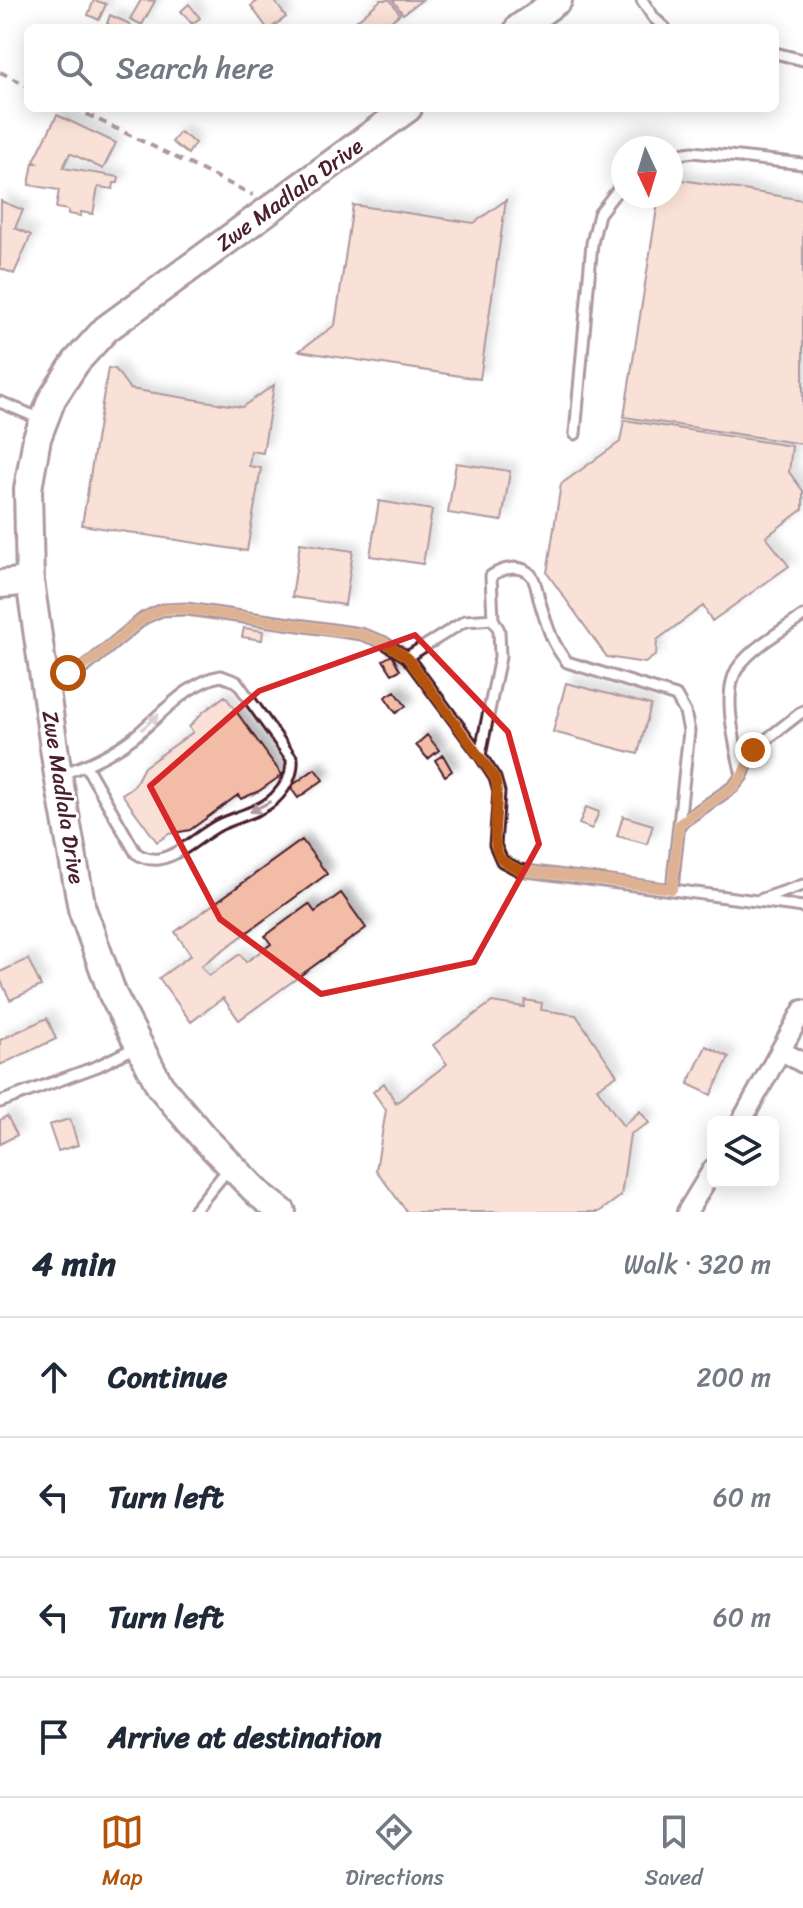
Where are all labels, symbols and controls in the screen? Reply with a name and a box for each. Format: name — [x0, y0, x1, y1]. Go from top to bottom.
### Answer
search box — [24, 24, 779, 112]
text: Search here — [116, 41, 274, 95]
icon: search — [52, 46, 96, 90]
street label: Zwe Madlala Drive — [207, 127, 372, 262]
north arrow — [611, 136, 683, 208]
route start — [50, 655, 86, 691]
street label: Zwe Madlala Drive — [31, 708, 97, 887]
one-way arrow — [141, 713, 160, 731]
route end — [735, 732, 771, 768]
one-way arrow — [248, 801, 271, 814]
map controls — [707, 1116, 779, 1188]
button: layers — [707, 1116, 779, 1188]
text: 4 min — [32, 1234, 116, 1294]
text: Walk · 320 m — [624, 1241, 771, 1287]
text: Continue — [108, 1350, 227, 1404]
text: 200 m — [696, 1354, 771, 1400]
icon: ahead — [32, 1355, 76, 1399]
text: Turn left — [108, 1470, 224, 1524]
text: 60 m — [713, 1474, 771, 1520]
icon: left — [32, 1475, 76, 1519]
text: Turn left — [108, 1590, 224, 1644]
text: 60 m — [713, 1594, 771, 1640]
icon: left — [32, 1595, 76, 1639]
text: Arrive at destination — [108, 1710, 382, 1764]
icon: arrive — [32, 1715, 76, 1759]
tab: Map — [100, 1810, 144, 1897]
tab: Directions — [345, 1810, 444, 1897]
tab: Saved — [645, 1810, 703, 1897]

